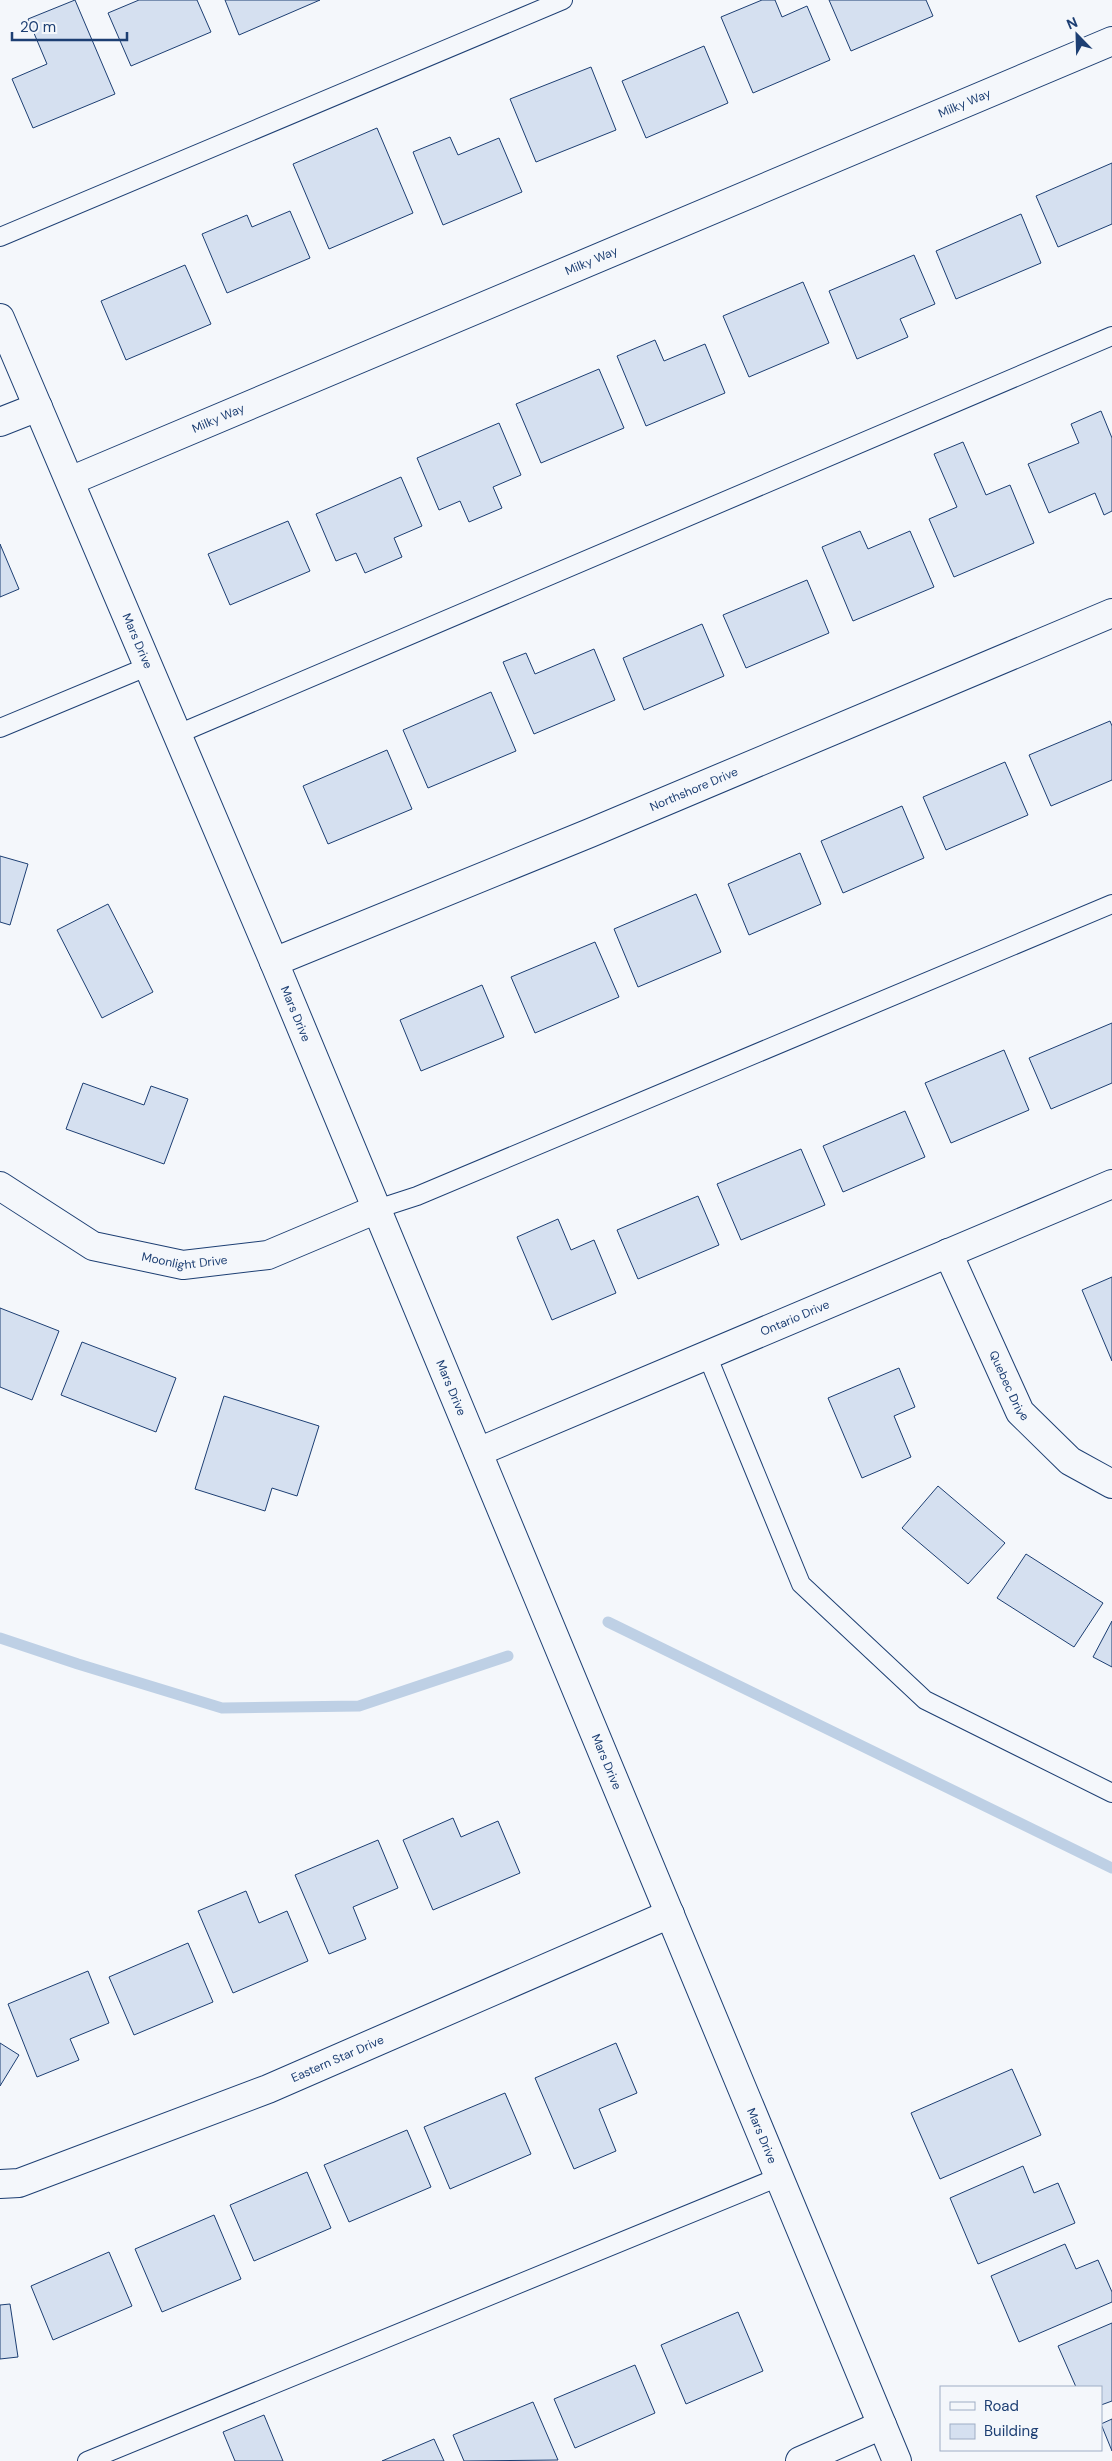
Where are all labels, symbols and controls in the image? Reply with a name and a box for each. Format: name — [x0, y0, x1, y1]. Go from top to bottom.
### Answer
scale bar — [12, 10, 128, 42]
north arrow — [1052, 10, 1102, 60]
text: N — [1064, 13, 1080, 33]
text: 20 m — [20, 17, 56, 37]
street label: Milky Way — [936, 85, 994, 121]
street label: Milky Way — [563, 242, 620, 279]
street label: Milky Way — [190, 400, 247, 437]
street label: Mars Drive — [119, 611, 156, 671]
street label: Northshore Drive — [647, 763, 741, 815]
street label: Mars Drive — [277, 984, 314, 1044]
street label: Moonlight Drive — [140, 1248, 229, 1273]
street label: Ontario Drive — [758, 1296, 832, 1340]
street label: Quebec Drive — [985, 1348, 1032, 1424]
street label: Mars Drive — [432, 1358, 470, 1418]
street label: Mars Drive — [588, 1732, 625, 1792]
street label: Eastern Star Drive — [289, 2032, 386, 2086]
street label: Mars Drive — [743, 2106, 781, 2166]
legend — [940, 2386, 1102, 2451]
text: Road — [984, 2396, 1019, 2416]
text: Building — [984, 2421, 1039, 2441]

